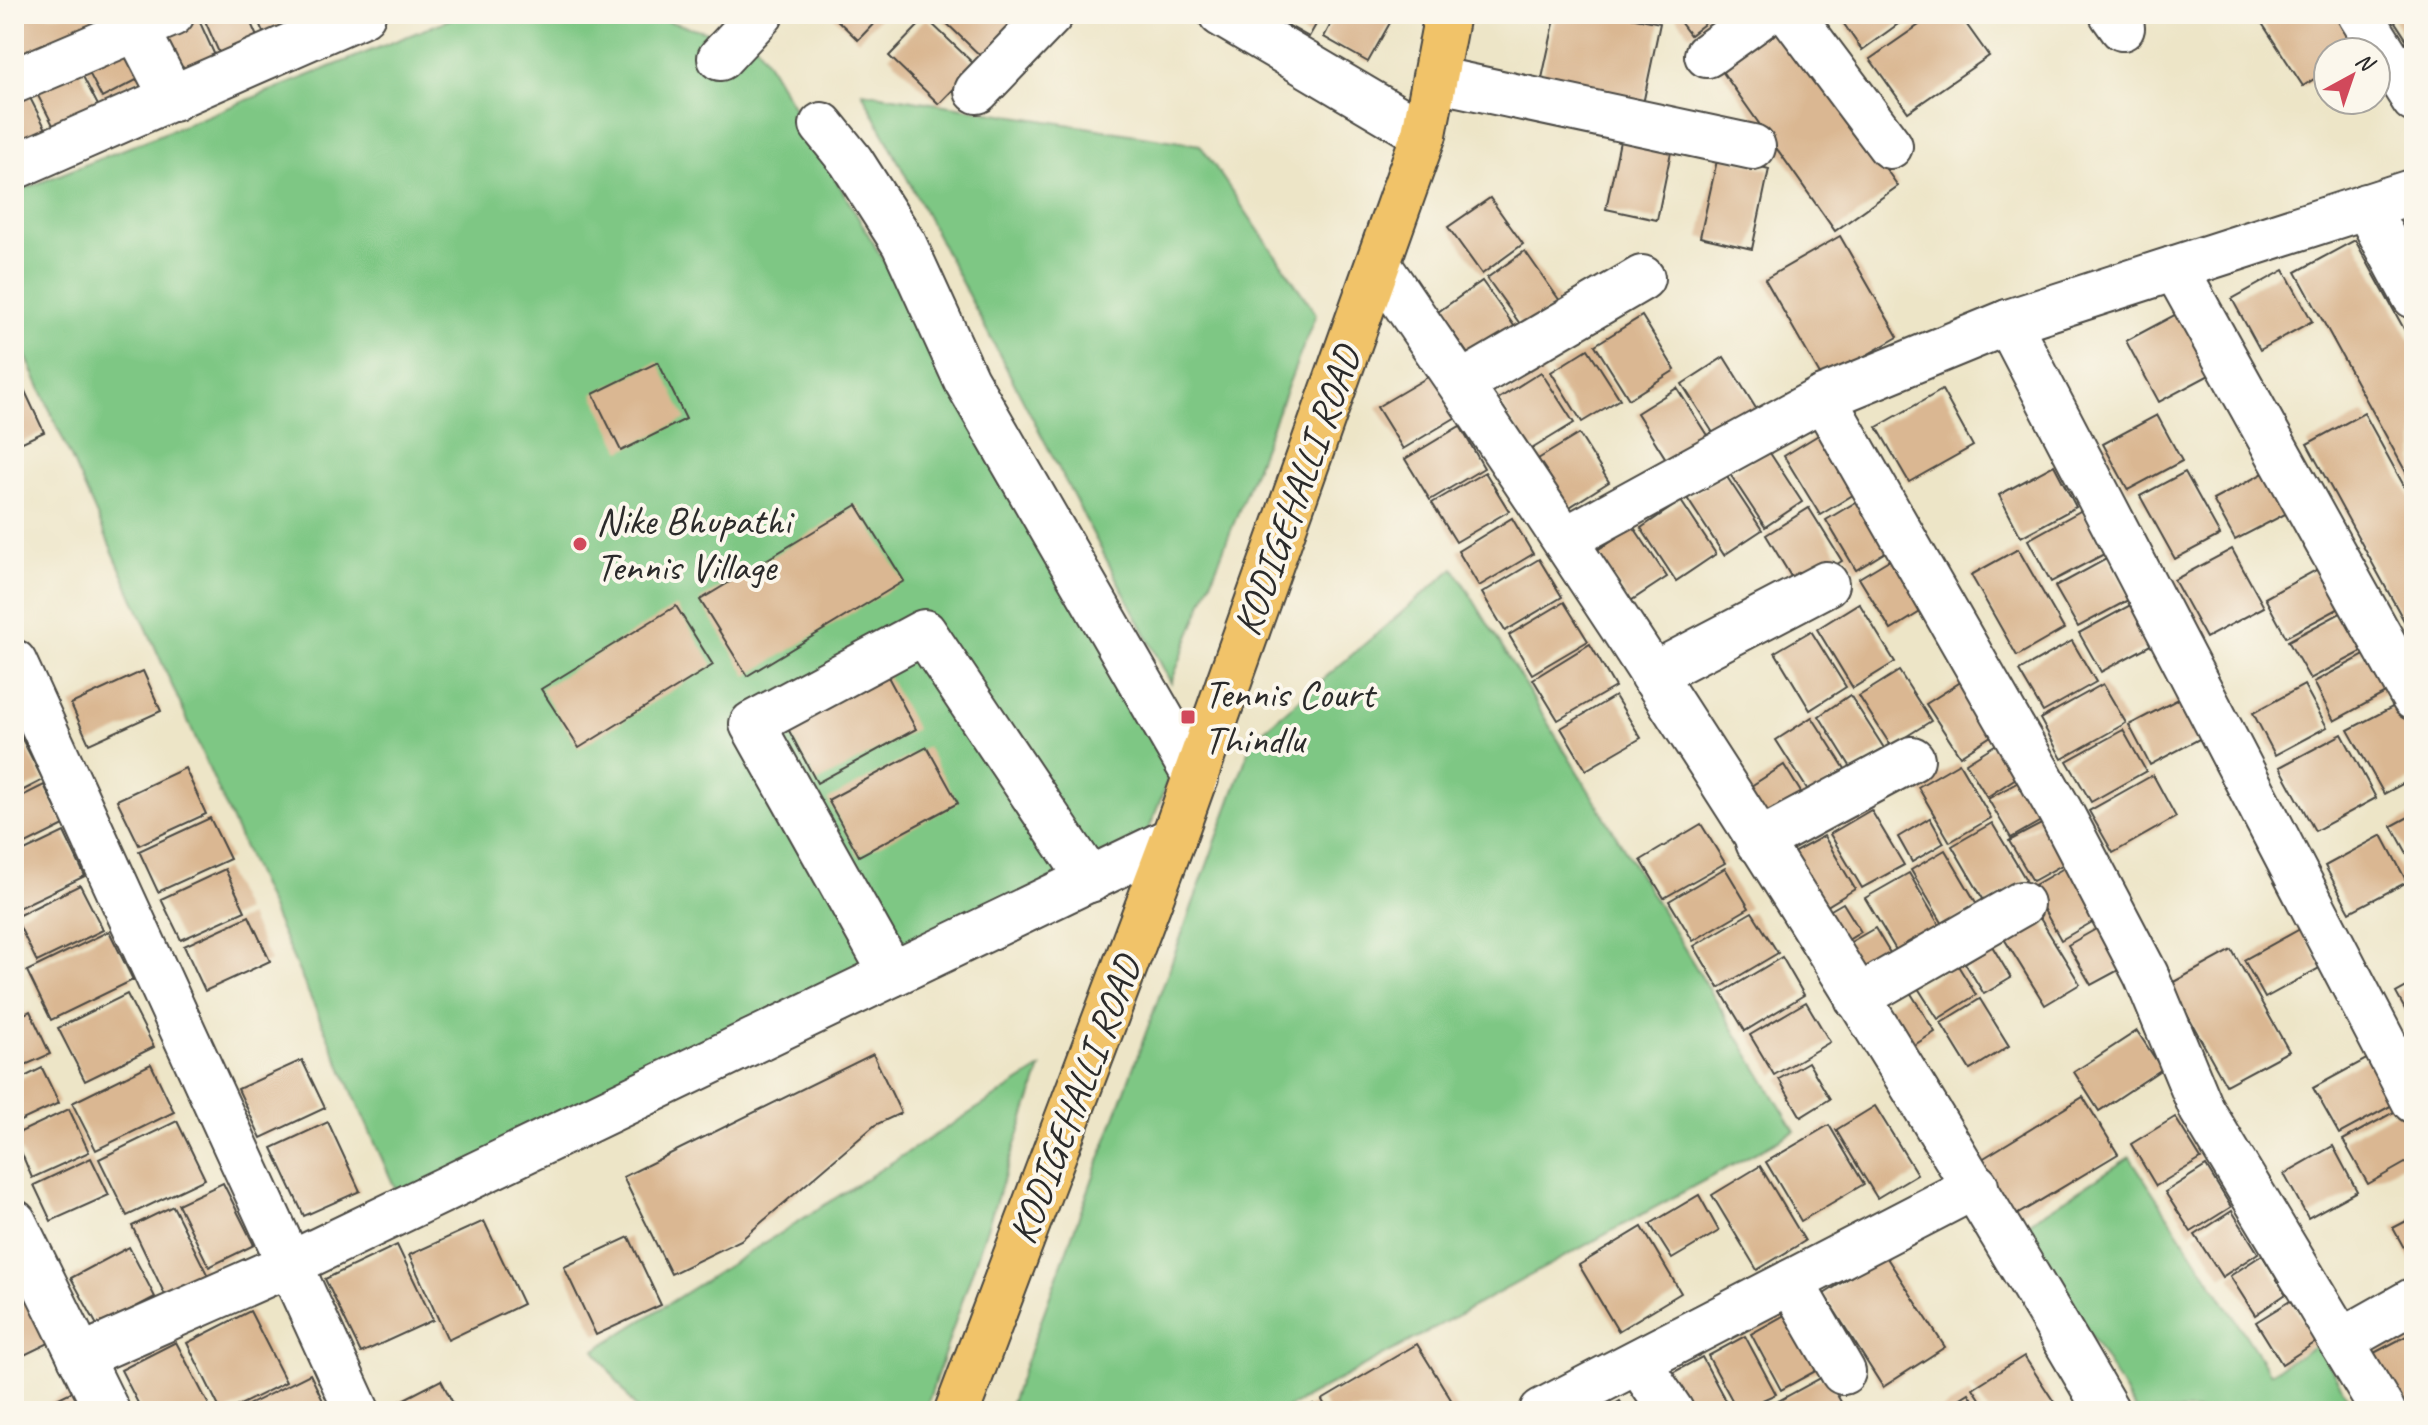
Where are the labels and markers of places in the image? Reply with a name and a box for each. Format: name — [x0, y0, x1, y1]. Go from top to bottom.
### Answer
place label: Nike Bhupathi Tennis Village — [596, 496, 795, 592]
marker: Nike Bhupathi Tennis Village — [571, 535, 589, 553]
place label: Tennis Court Thindlu — [1204, 669, 1378, 765]
marker: Tennis Court Thindlu — [1179, 708, 1197, 726]

